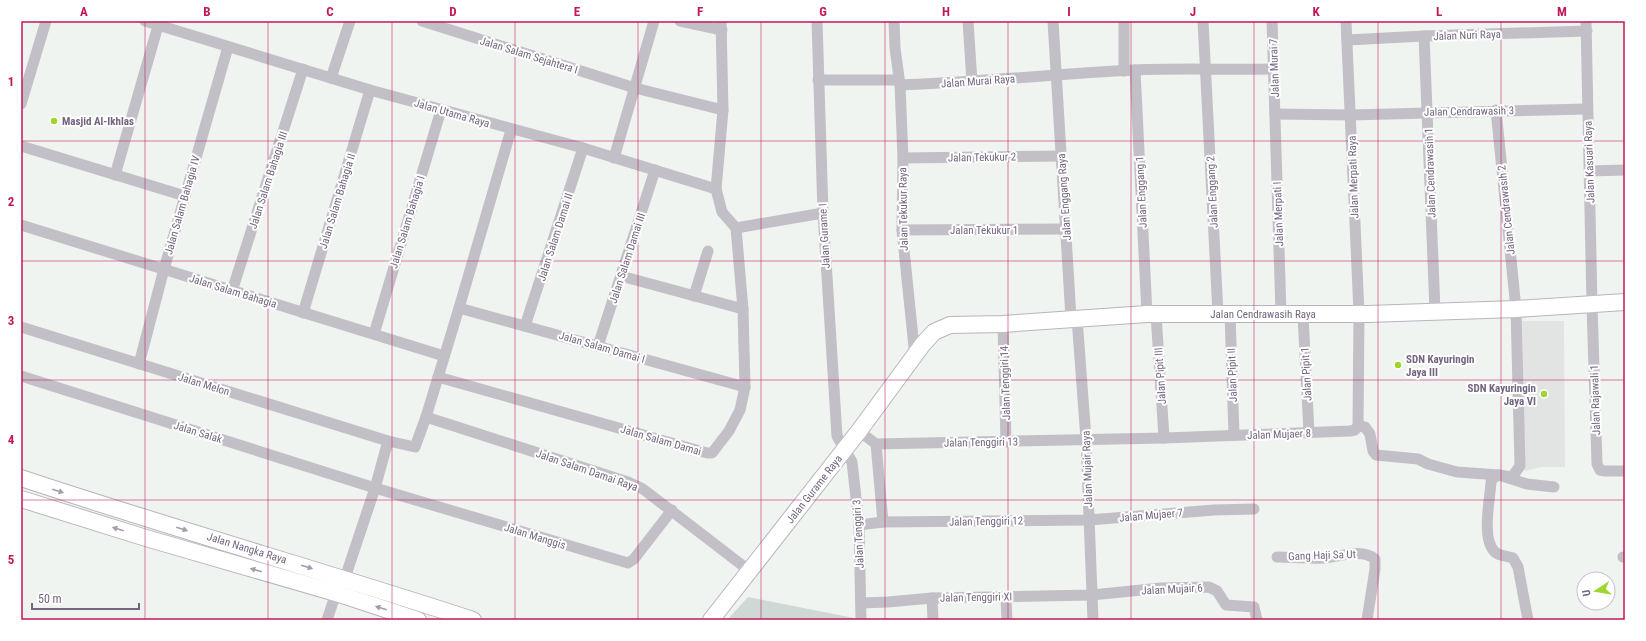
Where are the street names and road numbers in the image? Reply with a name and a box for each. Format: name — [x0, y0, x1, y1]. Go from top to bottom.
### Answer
street label: Jalan Nuri Raya — [1433, 28, 1501, 43]
street label: Jalan Salam Sejahtera I — [478, 34, 579, 77]
street label: Jalan Murai 7 — [1267, 38, 1282, 98]
street label: Jalan Murai Raya — [941, 72, 1015, 91]
street label: Jalan Utama Raya — [413, 97, 491, 130]
street label: Jalan Cendrawasih 3 — [1424, 104, 1514, 119]
street label: Jalan Kasuari Raya — [1582, 121, 1597, 203]
street label: Jalan Cendrawasih 1 — [1422, 128, 1439, 218]
street label: Jalan Salam Bahagia III — [247, 130, 290, 231]
street label: Jalan Merpati Raya — [1346, 135, 1361, 219]
street label: Jalan Tekukur 2 — [948, 150, 1016, 165]
street label: Jalan Salam Bahagia II — [317, 152, 358, 250]
street label: Jalan Enggang Raya — [1055, 153, 1074, 241]
street label: Jalan Salam Bahagia IV — [162, 154, 203, 256]
street label: Jalan Enggang 1 — [1133, 156, 1150, 228]
street label: Jalan Enggang 2 — [1204, 156, 1221, 228]
street label: Jalan Cendrawasih 2 — [1495, 164, 1518, 255]
street label: Jalan Tekukur Raya — [896, 167, 911, 251]
street label: Jalan Salam Bahagia I — [387, 174, 428, 270]
street label: Jalan Merpati I — [1271, 181, 1286, 247]
street label: Jalan Salam Damai II — [535, 192, 576, 283]
street label: Jalan Gurame I — [816, 203, 833, 269]
street label: Jalan Salam Damai III — [607, 211, 648, 305]
street label: Jalan Tekukur 1 — [950, 224, 1018, 237]
street label: Jalan Salam Bahagia — [187, 272, 278, 311]
street label: Jalan Cendrawasih Raya — [1210, 308, 1316, 321]
street label: Jalan Salam Damai I — [557, 329, 646, 366]
street label: Jalan Tenggiri 14 — [998, 345, 1013, 420]
street label: Jalan Pipit III — [1152, 347, 1169, 405]
street label: Jalan Pipit 1 — [1299, 347, 1314, 401]
street label: Jalan Pipit II — [1225, 348, 1240, 402]
street label: Jalan Rajawali 1 — [1588, 365, 1603, 435]
street label: Jalan Melon — [177, 371, 231, 398]
street label: Jalan Salak — [172, 419, 224, 446]
street label: Jalan Salam Damai — [619, 423, 703, 458]
street label: Jalan Mujaer 8 — [1247, 427, 1311, 442]
street label: Jalan Mujair Raya — [1080, 430, 1095, 508]
street label: Jalan Tenggiri 13 — [944, 435, 1018, 450]
street label: Jalan Salam Damai Raya — [534, 447, 639, 494]
street label: Jalan Gurame Raya — [784, 453, 845, 526]
street label: Jalan Tenggiri 3 — [850, 499, 867, 569]
street label: Jalan Mujaer 7 — [1119, 506, 1184, 525]
street label: Jalan Tenggiri 12 — [949, 514, 1023, 529]
street label: Jalan Manggis — [503, 521, 567, 552]
street label: Jalan Nangka Raya — [205, 530, 288, 567]
street label: Gang Haji Sa Ut — [1288, 548, 1356, 563]
street label: Jalan Mujair 6 — [1141, 581, 1203, 598]
street label: Jalan Tenggiri XI — [940, 590, 1012, 605]

